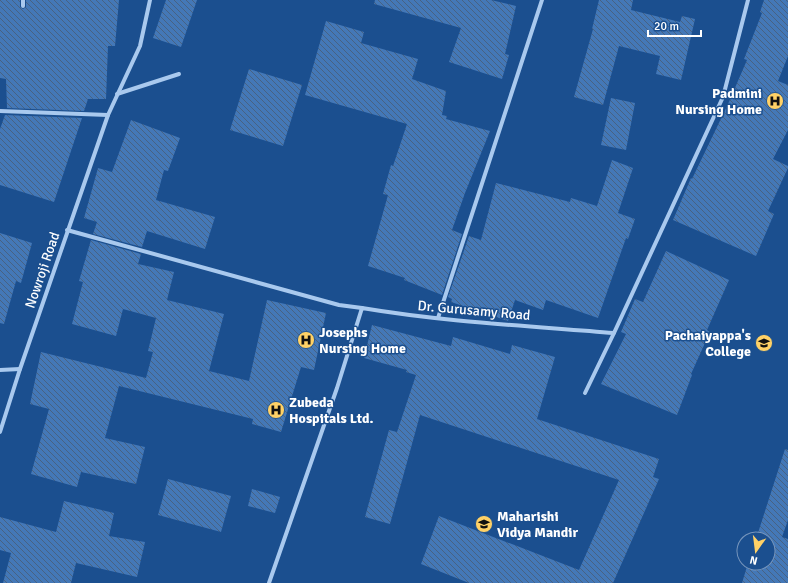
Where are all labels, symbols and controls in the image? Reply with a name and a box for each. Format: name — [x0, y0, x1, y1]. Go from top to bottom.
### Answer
scale bar — [648, 12, 701, 38]
text: 20 m — [654, 19, 679, 34]
place label: Padmini Nursing Home — [675, 85, 762, 118]
hospital icon: Padmini Nursing Home — [765, 91, 785, 111]
street label: Nowroji Road — [21, 230, 63, 311]
street label: Dr. Gurusamy Road — [417, 297, 531, 324]
place label: Josephs Nursing Home — [319, 324, 406, 357]
place label: Pachaiyappa's College — [665, 327, 751, 360]
hospital icon: Josephs Nursing Home — [296, 330, 316, 350]
school or university icon: Pachaiyappa's College — [754, 333, 774, 353]
place label: Zubeda Hospitals Ltd. — [289, 394, 374, 427]
hospital icon: Zubeda Hospitals Ltd. — [266, 400, 286, 420]
place label: Maharishi Vidya Mandir — [497, 508, 578, 541]
school or university icon: Maharishi Vidya Mandir — [474, 514, 494, 534]
north arrow — [736, 531, 776, 571]
text: N — [748, 553, 759, 567]

